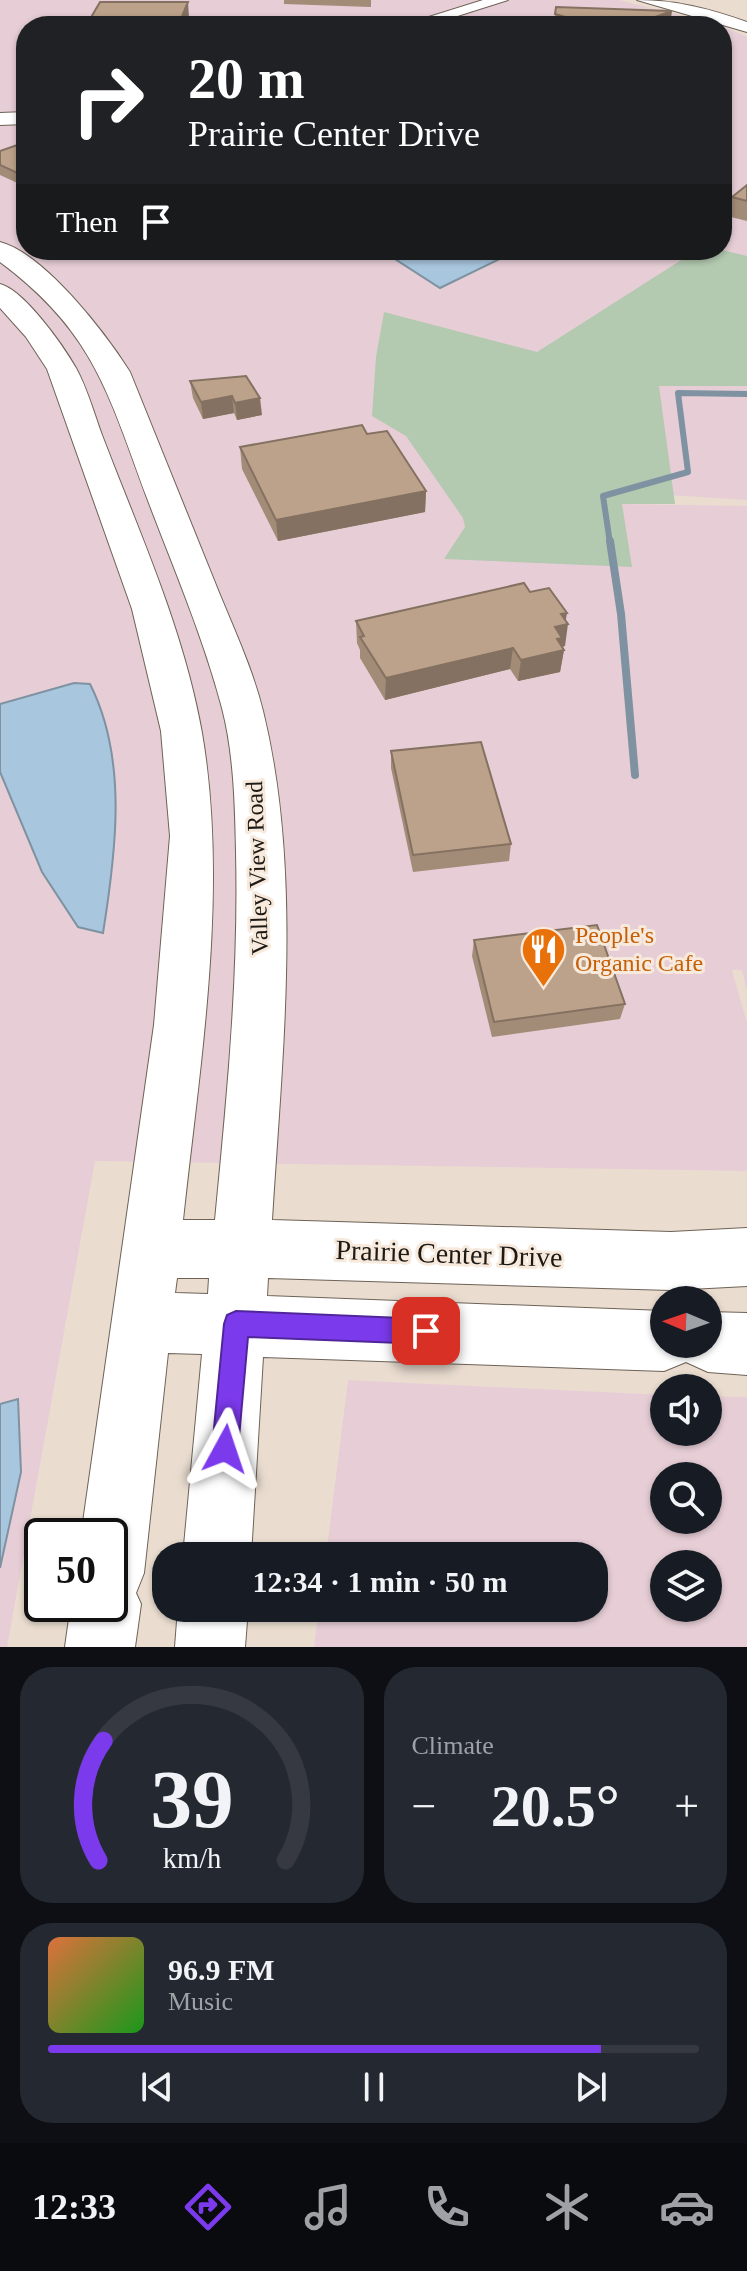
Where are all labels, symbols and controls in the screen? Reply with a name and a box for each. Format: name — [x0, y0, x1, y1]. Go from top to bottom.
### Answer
icon: right — [56, 48, 160, 152]
text: 20 m — [188, 48, 305, 110]
text: Prairie Center Drive — [188, 114, 480, 154]
icon: arrive — [134, 200, 178, 244]
text: Then — [56, 205, 118, 238]
street label: Valley View Road — [241, 781, 273, 955]
place label: People's Organic Cafe — [575, 922, 703, 976]
restaurant icon: People's Organic Cafe — [520, 925, 568, 988]
street label: Prairie Center Drive — [335, 1234, 563, 1273]
north arrow — [650, 1286, 722, 1358]
map controls — [650, 1286, 722, 1622]
pin — [392, 1297, 460, 1365]
icon: arrive — [404, 1309, 448, 1353]
button: sound — [650, 1374, 722, 1446]
position arrow — [183, 1407, 267, 1491]
button: search — [650, 1462, 722, 1534]
speed limit sign: 50 — [24, 1518, 128, 1622]
button: layers — [650, 1550, 722, 1622]
text: 12:34 · 1 min · 50 m — [253, 1565, 508, 1598]
text: Climate — [412, 1731, 494, 1760]
text: 39 — [150, 1753, 233, 1845]
text: 20.5° — [491, 1773, 620, 1839]
text: − — [412, 1782, 436, 1831]
text: + — [674, 1782, 699, 1831]
text: km/h — [162, 1843, 221, 1874]
text: 96.9 FM — [168, 1953, 275, 1986]
text: Music — [168, 1987, 233, 2016]
icon: previous — [135, 2065, 179, 2109]
icon: pause — [352, 2065, 396, 2109]
icon: next — [569, 2065, 613, 2109]
icon: directions — [180, 2179, 236, 2235]
icon: music — [300, 2179, 356, 2235]
icon: phone — [419, 2179, 475, 2235]
icon: climate — [539, 2179, 595, 2235]
icon: car — [659, 2179, 715, 2235]
text: 12:33 — [32, 2187, 116, 2227]

